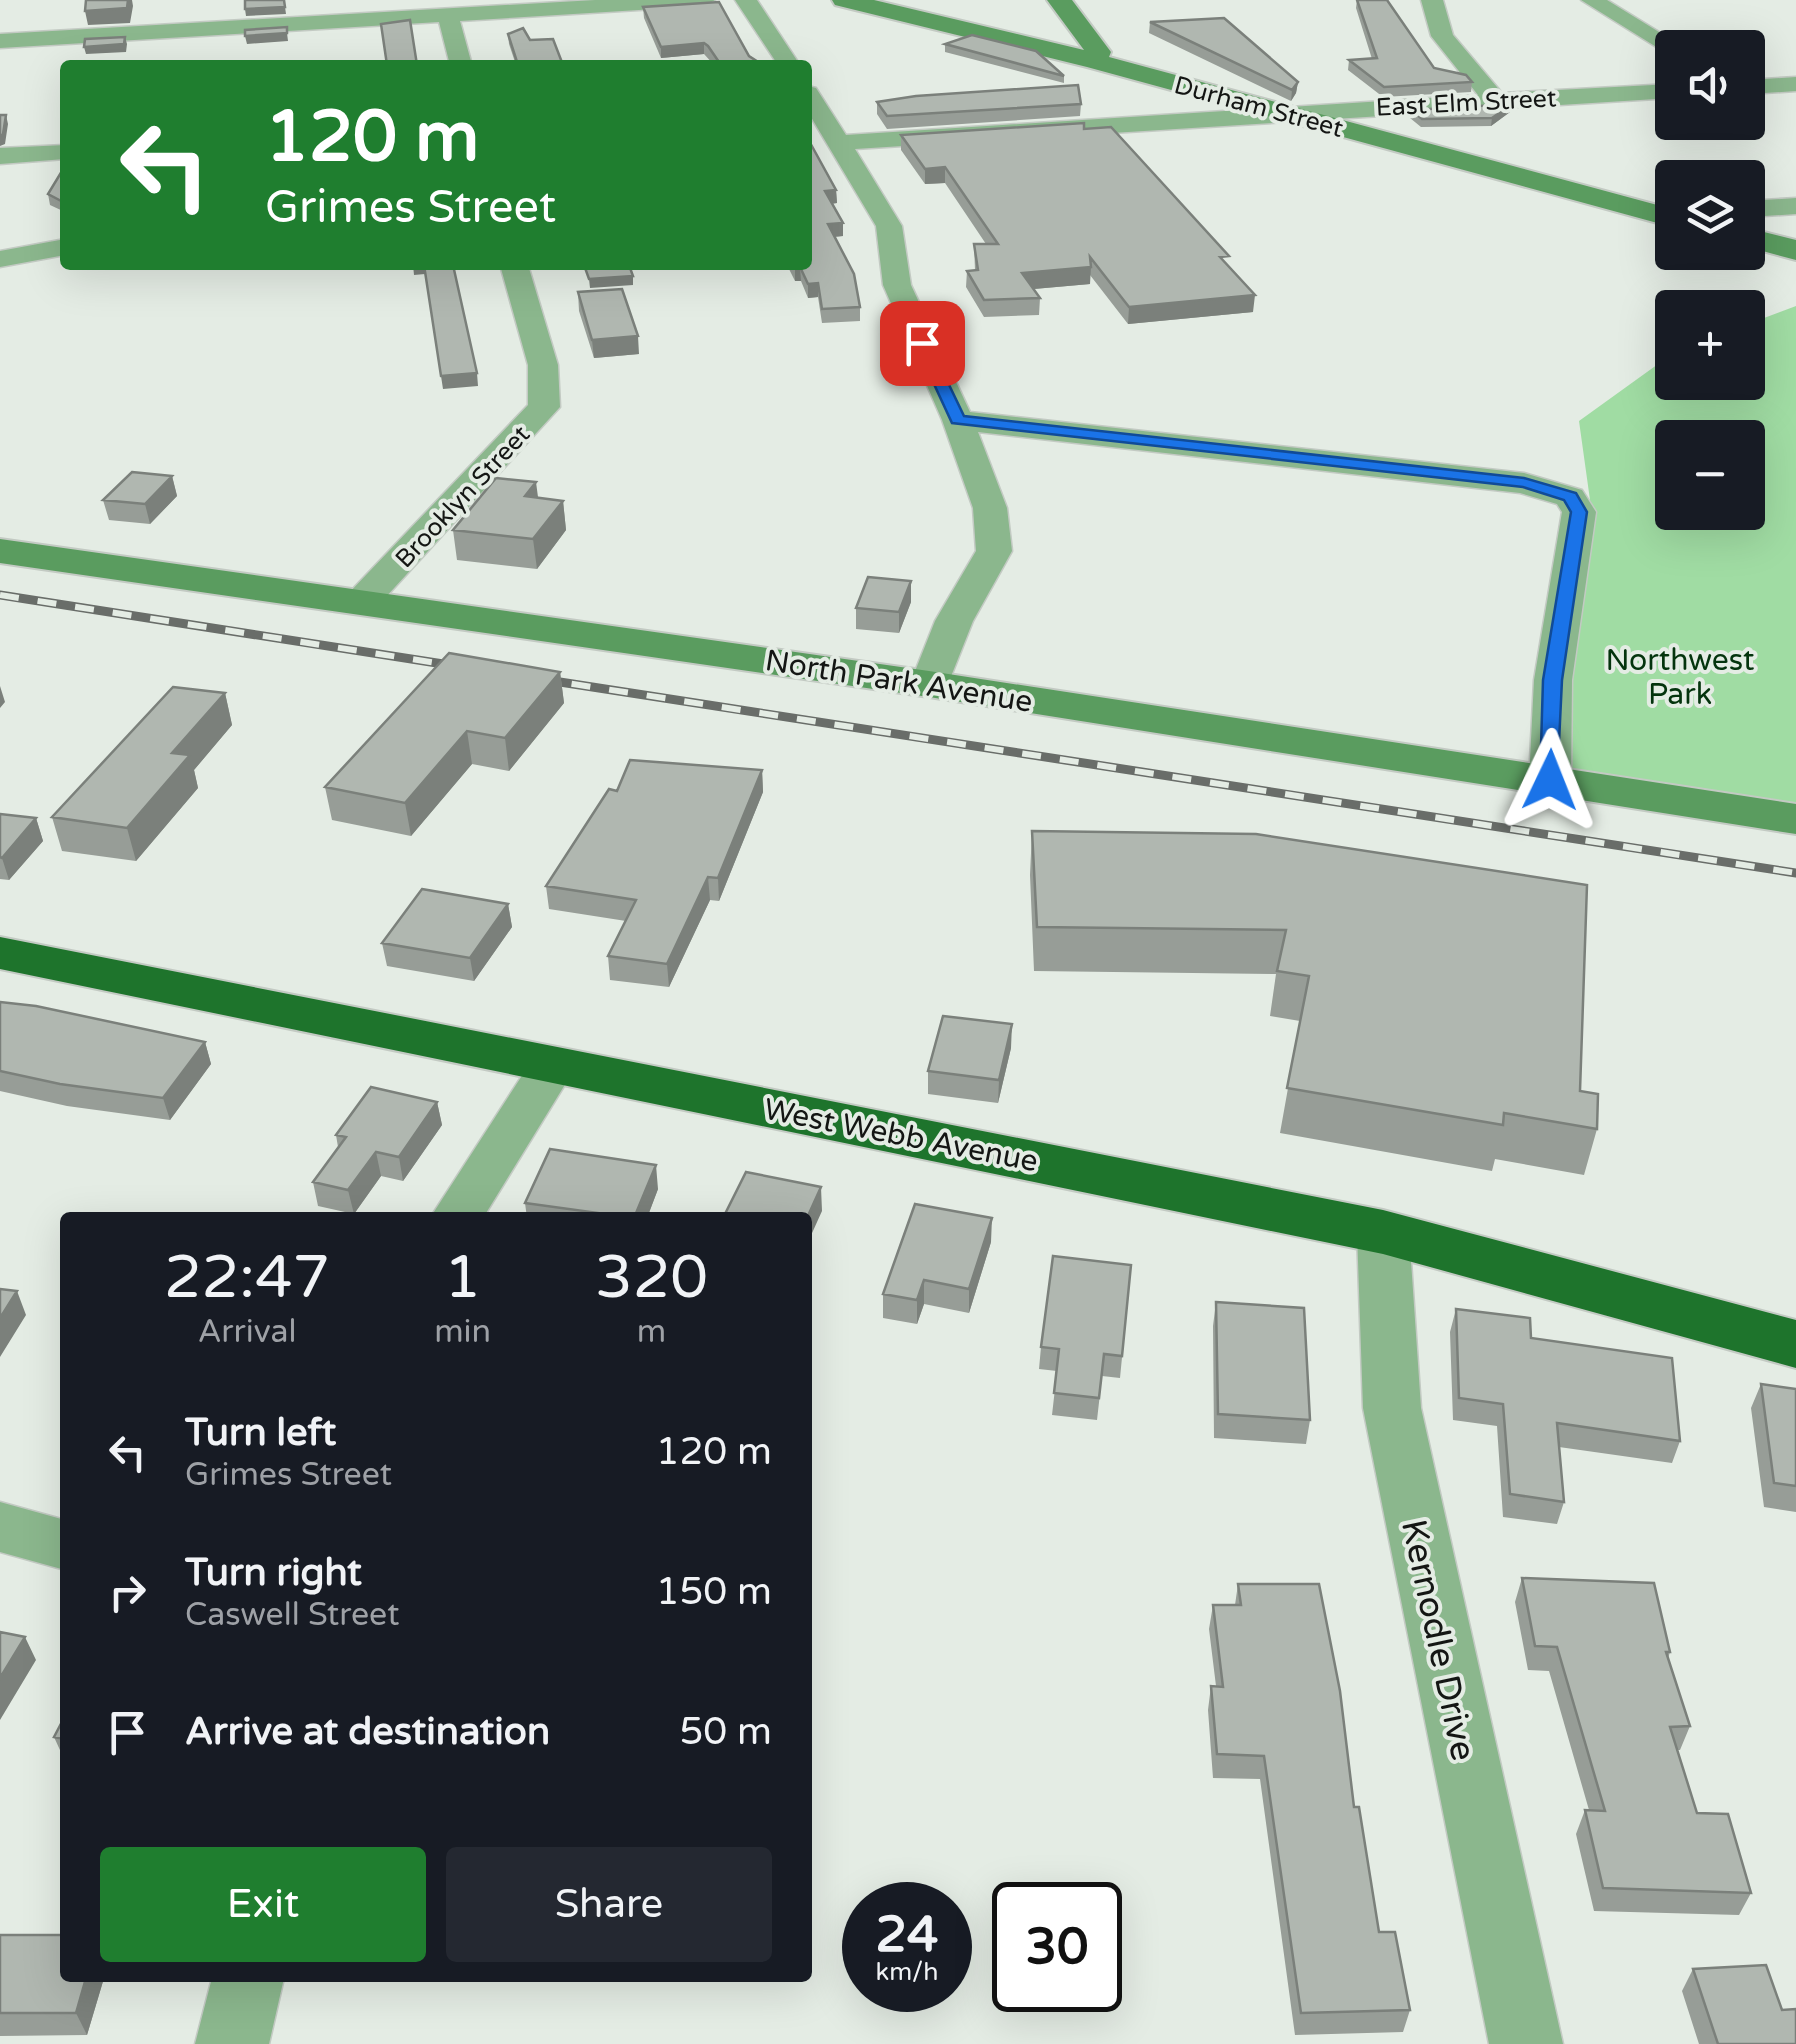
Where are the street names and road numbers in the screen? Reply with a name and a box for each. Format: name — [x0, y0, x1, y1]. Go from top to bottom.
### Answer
street label: Durham Street — [1171, 70, 1347, 144]
street label: East Elm Street — [1375, 83, 1558, 123]
street label: Brooklyn Street — [389, 419, 536, 574]
street label: North Park Avenue — [763, 642, 1035, 721]
street label: West Webb Avenue — [761, 1091, 1041, 1180]
street label: Kernodle Drive — [1392, 1516, 1484, 1764]

